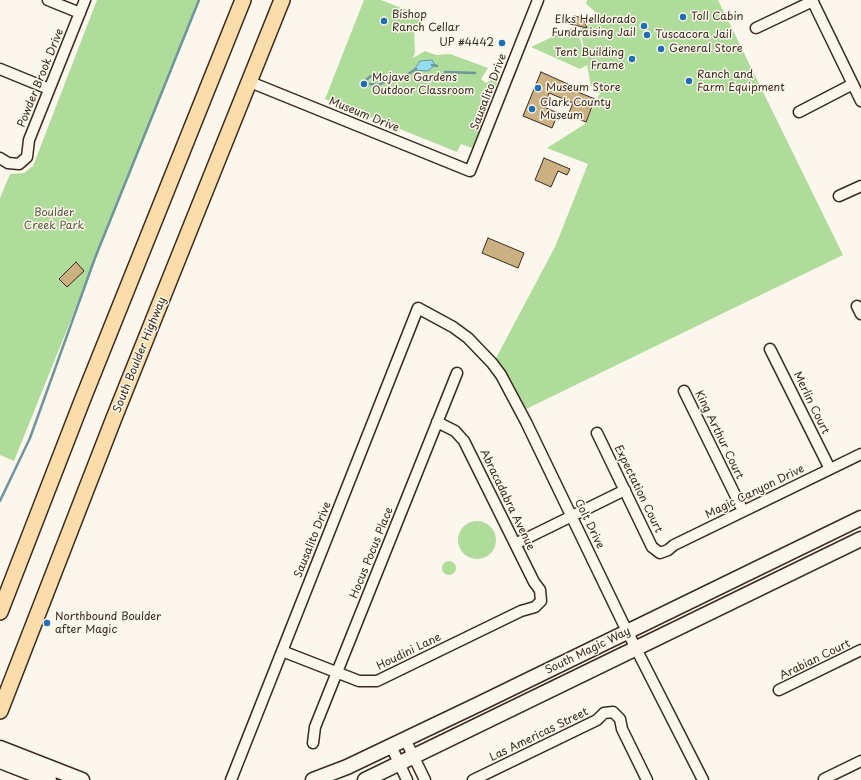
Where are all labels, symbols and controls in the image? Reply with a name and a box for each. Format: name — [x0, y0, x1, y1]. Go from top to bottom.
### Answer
place label: Bishop Ranch Cellar — [392, 8, 460, 34]
place label: Toll Cabin — [691, 10, 743, 24]
marker: Toll Cabin — [678, 12, 688, 22]
place label: Elks Helldorado Fundraising Jail — [551, 13, 636, 39]
marker: Bishop Ranch Cellar — [379, 16, 389, 26]
marker: Elks Helldorado Fundraising Jail — [639, 21, 649, 31]
street label: Powder Brook Drive — [15, 27, 67, 129]
place label: Tuscacora Jail — [655, 28, 732, 42]
marker: Tuscacora Jail — [642, 30, 652, 40]
place label: UP #4442 — [439, 36, 494, 50]
marker: UP #4442 — [497, 38, 507, 48]
place label: General Store — [669, 42, 743, 56]
marker: General Store — [656, 44, 666, 54]
place label: Tent Building Frame — [555, 46, 624, 72]
street label: Sausalito Drive — [468, 52, 510, 132]
marker: Tent Building Frame — [627, 54, 637, 64]
place label: Ranch and Farm Equipment — [697, 68, 785, 94]
place label: Mojave Gardens Outdoor Classroom — [372, 71, 474, 97]
marker: Ranch and Farm Equipment — [684, 76, 694, 86]
marker: Mojave Gardens Outdoor Classroom — [359, 79, 369, 89]
place label: Museum Store — [546, 81, 621, 95]
marker: Museum Store — [533, 83, 543, 93]
street label: Museum Drive — [327, 95, 401, 135]
place label: Clark County Museum — [540, 96, 611, 122]
marker: Clark County Museum — [527, 104, 537, 114]
park label: Boulder Creek Park — [24, 206, 84, 232]
street label: South Boulder Highway — [111, 295, 169, 415]
street label: Merlin Court — [790, 370, 832, 436]
street label: King Arthur Court — [692, 389, 746, 481]
street label: Expectation Court — [611, 443, 665, 535]
street label: Abracadabra Avenue — [477, 447, 537, 553]
street label: Magic Canyon Drive — [703, 462, 807, 522]
street label: Colt Drive — [571, 497, 607, 551]
street label: Sausalito Drive — [292, 500, 334, 580]
street label: Hocus Pocus Place — [348, 506, 396, 600]
place label: Northbound Boulder after Magic — [55, 610, 161, 636]
marker: Northbound Boulder after Magic — [42, 618, 52, 628]
street label: South Magic Way — [543, 625, 633, 677]
street label: Houdini Lane — [375, 631, 443, 673]
street label: Arabian Court — [778, 637, 852, 683]
street label: Las Americas Street — [488, 705, 590, 765]

